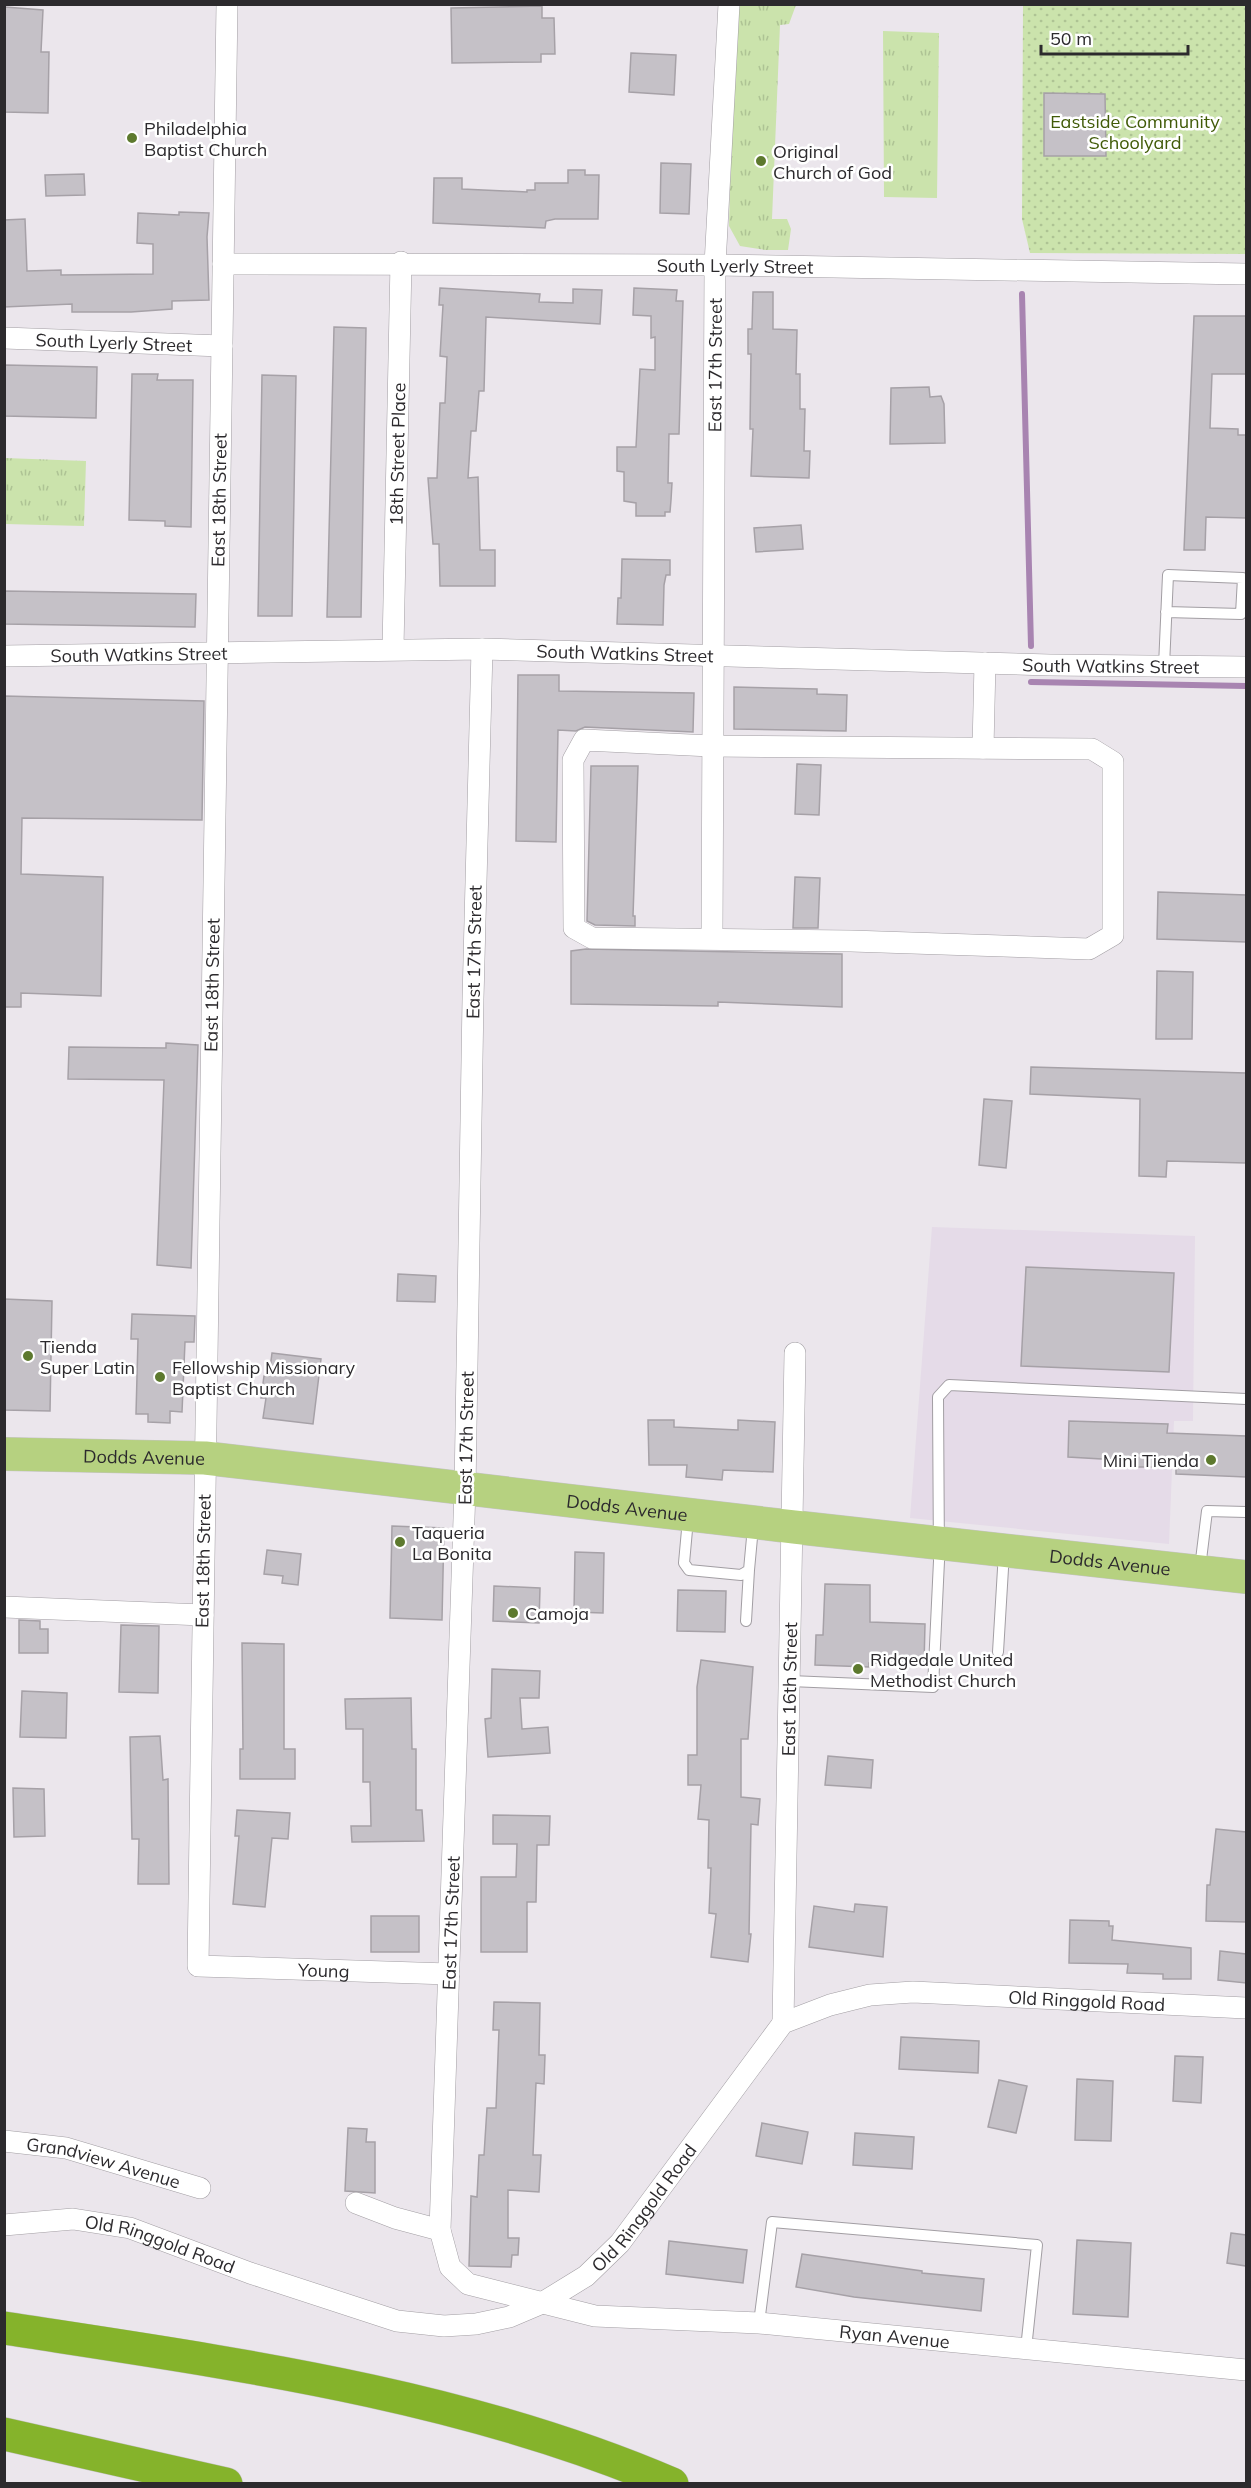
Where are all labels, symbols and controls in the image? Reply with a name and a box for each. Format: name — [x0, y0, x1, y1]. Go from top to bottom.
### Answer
scale bar — [1041, 18, 1188, 56]
text: 50 m — [1050, 27, 1092, 50]
park label: Eastside Community Schoolyard — [1050, 110, 1220, 154]
place label: Philadelphia Baptist Church — [144, 117, 267, 161]
marker: Philadelphia Baptist Church — [125, 131, 139, 145]
place label: Original Church of God — [773, 140, 892, 184]
marker: Original Church of God — [754, 154, 768, 168]
street label: South Lyerly Street — [657, 253, 814, 278]
street label: East 17th Street — [703, 298, 726, 432]
street label: South Lyerly Street — [35, 328, 193, 356]
street label: 18th Street Place — [384, 382, 410, 526]
street label: East 18th Street — [206, 433, 232, 567]
street label: South Watkins Street — [536, 639, 714, 667]
street label: South Watkins Street — [50, 641, 228, 667]
street label: South Watkins Street — [1022, 653, 1199, 678]
street label: East 17th Street — [461, 885, 487, 1019]
street label: East 18th Street — [199, 918, 225, 1052]
place label: Tienda Super Latin — [40, 1335, 135, 1379]
marker: Tienda Super Latin — [21, 1349, 35, 1363]
place label: Fellowship Missionary Baptist Church — [172, 1356, 356, 1400]
marker: Fellowship Missionary Baptist Church — [153, 1370, 167, 1384]
street label: East 17th Street — [453, 1371, 479, 1505]
street label: Dodds Avenue — [83, 1444, 205, 1469]
place label: Mini Tienda — [1103, 1449, 1199, 1472]
marker: Mini Tienda — [1204, 1453, 1218, 1467]
street label: Dodds Avenue — [565, 1489, 689, 1526]
street label: East 18th Street — [190, 1494, 216, 1628]
place label: Taqueria La Bonita — [412, 1521, 492, 1565]
marker: Taqueria La Bonita — [393, 1535, 407, 1549]
street label: Dodds Avenue — [1048, 1544, 1172, 1580]
place label: Camoja — [525, 1602, 589, 1625]
marker: Camoja — [506, 1606, 520, 1620]
street label: East 16th Street — [776, 1622, 802, 1756]
place label: Ridgedale United Methodist Church — [870, 1648, 1016, 1692]
marker: Ridgedale United Methodist Church — [851, 1662, 865, 1676]
street label: East 17th Street — [437, 1856, 465, 1990]
street label: Young — [297, 1958, 350, 1982]
street label: Old Ringgold Road — [1008, 1985, 1166, 2016]
street label: Grandview Avenue — [25, 2132, 183, 2193]
street label: Old Ringgold Road — [586, 2139, 701, 2276]
street label: Old Ringgold Road — [83, 2210, 238, 2278]
street label: Ryan Avenue — [838, 2319, 951, 2353]

